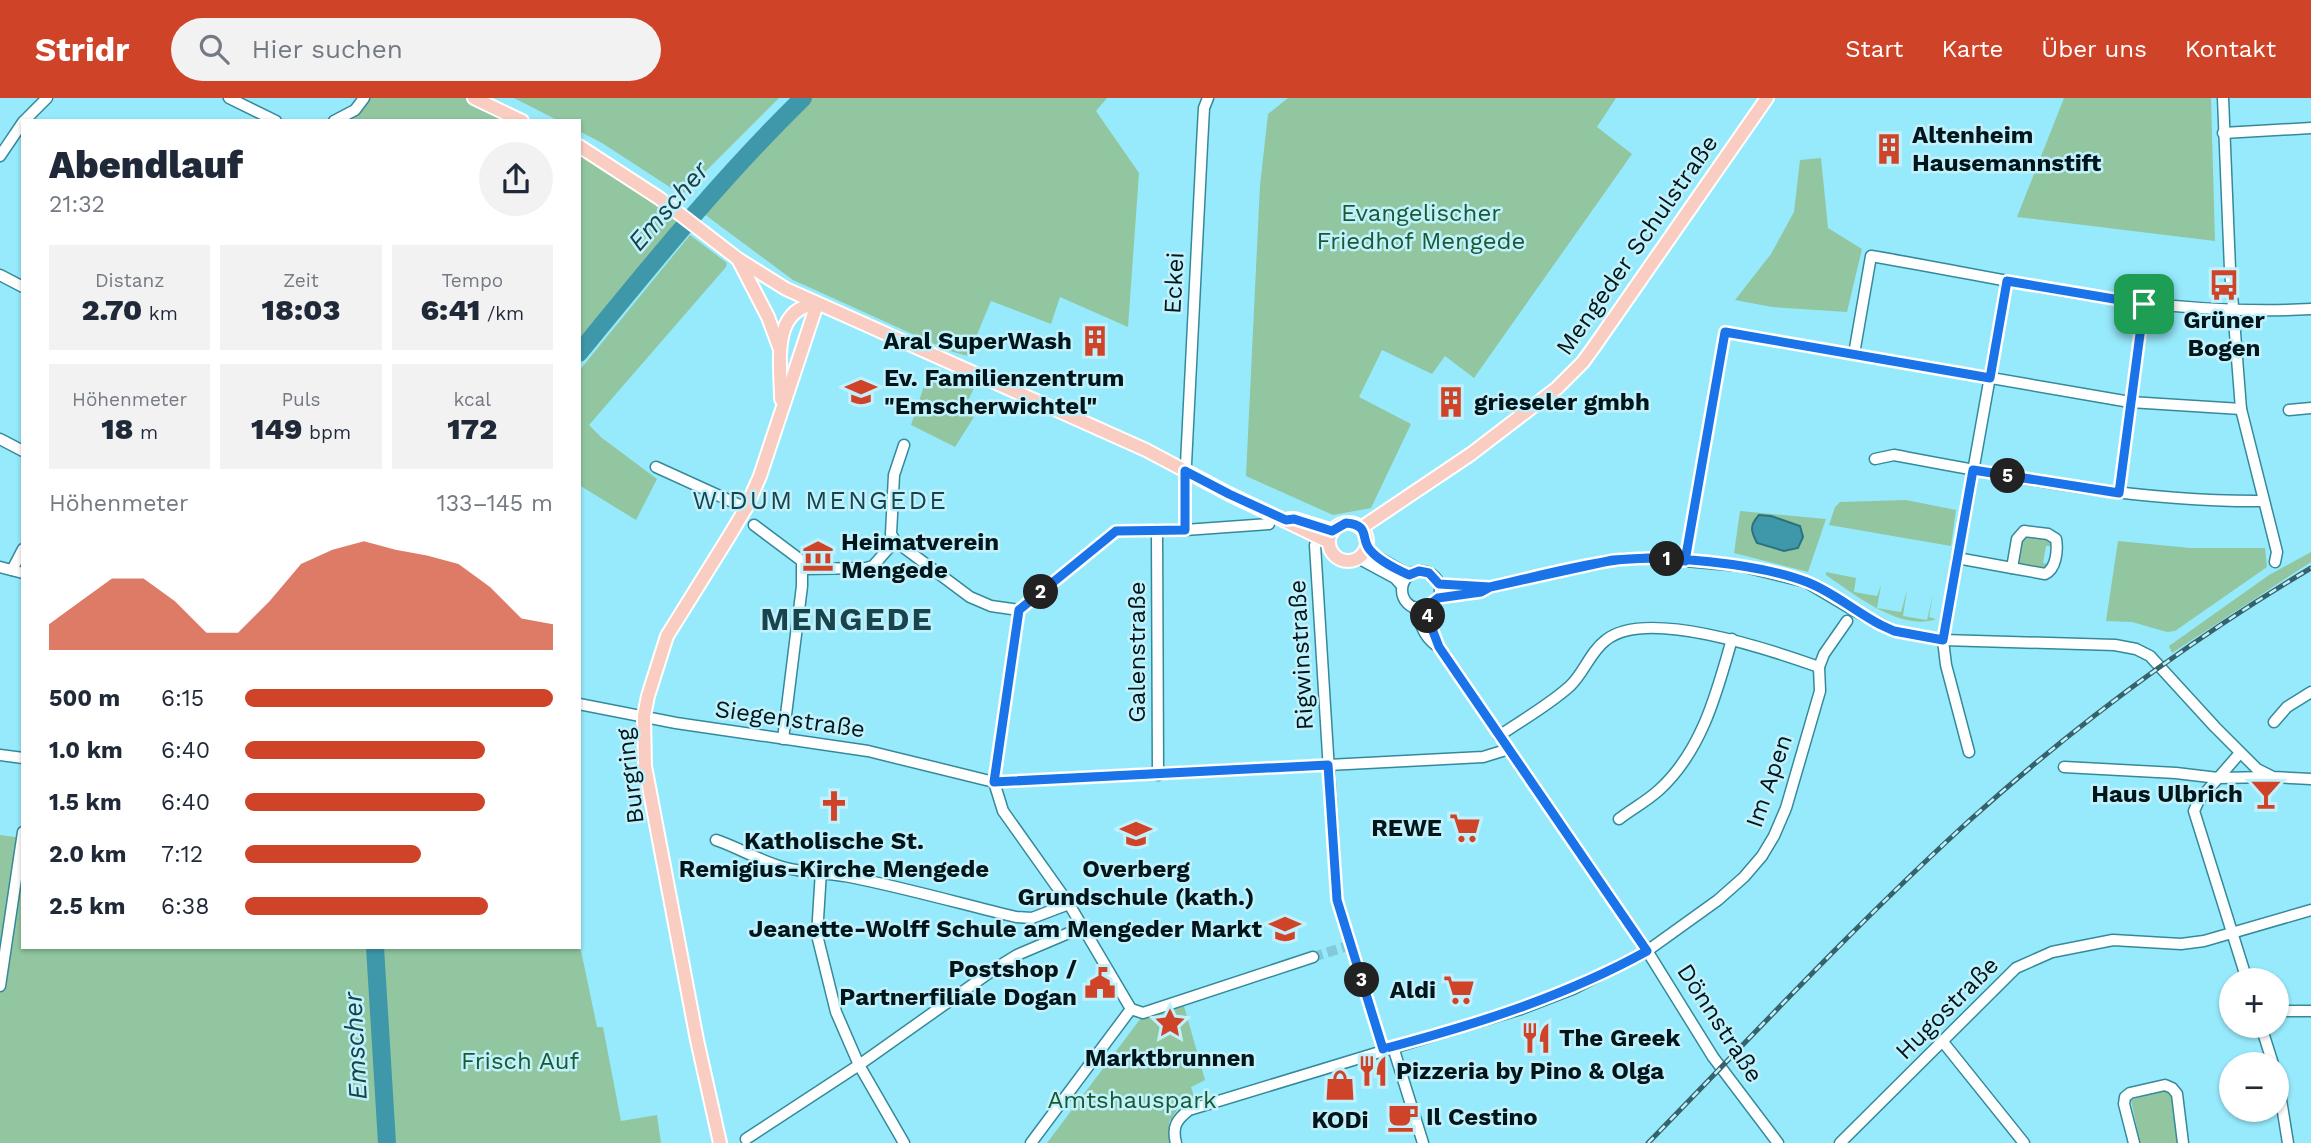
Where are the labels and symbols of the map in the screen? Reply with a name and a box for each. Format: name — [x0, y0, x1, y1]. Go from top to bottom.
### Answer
place label: Altenheim Hausemannstift — [1912, 121, 2102, 177]
street label: Mengeder Schulstraße — [1550, 130, 1724, 360]
building icon: Altenheim Hausemannstift — [1872, 132, 1906, 166]
water label: Emscher — [621, 155, 715, 257]
park label: Evangelischer Friedhof Mengede — [1317, 199, 1525, 255]
street label: Eckei — [1158, 251, 1190, 315]
bus stop icon: Grüner Bogen — [2207, 268, 2241, 302]
pin — [2114, 274, 2174, 334]
place label: Grüner Bogen — [2183, 306, 2265, 362]
building icon: Aral SuperWash — [1078, 324, 1112, 358]
place label: Aral SuperWash — [883, 327, 1072, 355]
place label: Ev. Familienzentrum "Emscherwichtel" — [884, 364, 1124, 420]
school or university icon: Ev. Familienzentrum "Emscherwichtel" — [844, 375, 878, 409]
building icon: grieseler gmbh — [1434, 385, 1468, 419]
place label: grieseler gmbh — [1474, 388, 1650, 416]
pin: 5 — [1990, 458, 2025, 494]
district label: WIDUM MENGEDE — [692, 485, 948, 515]
place label: Heimatverein Mengede — [841, 528, 999, 584]
museum icon: Heimatverein Mengede — [801, 539, 835, 573]
pin: 1 — [1650, 542, 1684, 576]
pin: 2 — [1024, 574, 1058, 610]
street label: Rigwinstraße — [1283, 579, 1319, 731]
street label: Galenstraße — [1123, 581, 1151, 723]
pin: 4 — [1410, 598, 1446, 634]
district label: MENGEDE — [760, 600, 934, 638]
street label: Siegenstraße — [713, 695, 867, 743]
street label: Burgring — [610, 726, 650, 825]
street label: Im Apen — [1740, 731, 1798, 831]
bar icon: Haus Ulbrich — [2249, 777, 2283, 811]
place label: Haus Ulbrich — [2091, 780, 2243, 808]
church icon: Katholische St. Remigius-Kirche Mengede — [817, 789, 851, 823]
supermarket icon: REWE — [1448, 811, 1482, 845]
place label: REWE — [1371, 814, 1442, 842]
school or university icon: Overberg Grundschule (kath.) — [1119, 817, 1153, 851]
place label: Katholische St. Remigius-Kirche Mengede — [679, 827, 989, 883]
place label: Overberg Grundschule (kath.) — [1018, 855, 1254, 911]
school or university icon: Jeanette-Wolff Schule am Mengeder Markt — [1268, 912, 1302, 946]
place label: Jeanette-Wolff Schule am Mengeder Markt — [749, 915, 1263, 943]
street label: Hugostraße — [1890, 951, 2004, 1065]
place label: Postshop / Partnerfiliale Dogan — [839, 955, 1077, 1011]
street label: Dönnstraße — [1671, 958, 1769, 1088]
pin: 3 — [1344, 962, 1380, 998]
public building icon: Postshop / Partnerfiliale Dogan — [1083, 966, 1117, 1000]
supermarket icon: Aldi — [1442, 973, 1476, 1007]
place label: Aldi — [1390, 976, 1436, 1004]
water label: Emscher — [337, 990, 373, 1101]
place icon: Marktbrunnen — [1153, 1006, 1187, 1040]
restaurant icon: The Greek — [1519, 1021, 1553, 1055]
place label: The Greek — [1559, 1024, 1680, 1052]
place label: Marktbrunnen — [1085, 1044, 1255, 1072]
park label: Frisch Auf — [461, 1047, 579, 1075]
restaurant icon: Pizzeria by Pino & Olga — [1356, 1054, 1390, 1088]
place label: Pizzeria by Pino & Olga — [1396, 1057, 1664, 1085]
shop icon: KODi — [1323, 1068, 1357, 1102]
park label: Amtshauspark — [1047, 1086, 1217, 1114]
cafe icon: Il Cestino — [1386, 1100, 1420, 1134]
place label: Il Cestino — [1426, 1103, 1538, 1131]
place label: KODi — [1311, 1106, 1369, 1134]

